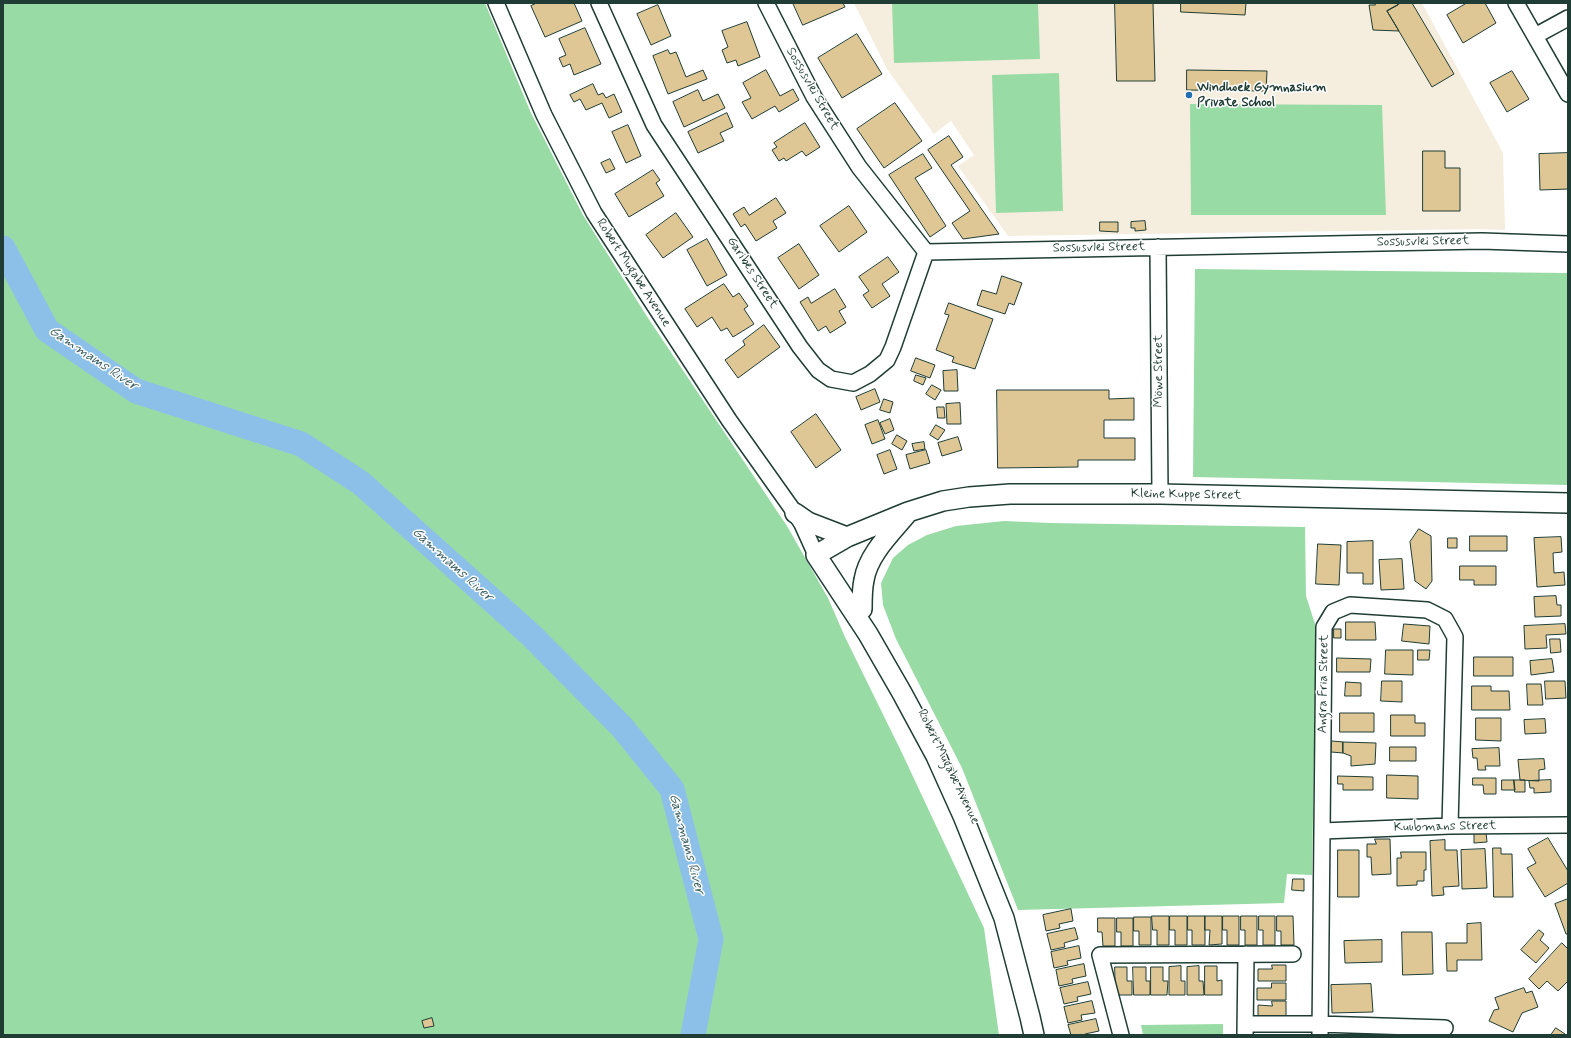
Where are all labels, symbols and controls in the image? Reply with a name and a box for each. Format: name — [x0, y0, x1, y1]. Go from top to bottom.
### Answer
street label: Sossusvlei Street — [782, 45, 842, 133]
place label: Windhoek Gymnasium Private School — [1197, 80, 1326, 111]
marker: Windhoek Gymnasium Private School — [1184, 90, 1194, 100]
street label: Robert Mugabe Avenue — [592, 216, 674, 330]
street label: Sossusvlei Street — [1376, 233, 1470, 251]
street label: Garibes Street — [723, 234, 781, 312]
street label: Sossusvlei Street — [1052, 239, 1146, 257]
water label: Gammams River — [46, 323, 140, 395]
street label: Möwe Street — [1151, 334, 1167, 408]
street label: Kleine Kuppe Street — [1131, 486, 1241, 504]
water label: Gammams River — [408, 524, 496, 606]
street label: Angra Fria Street — [1315, 634, 1333, 734]
street label: Robert Mugabe Avenue — [913, 707, 983, 827]
water label: Gammams River — [665, 792, 707, 896]
street label: Kuubmans Street — [1394, 818, 1496, 836]

